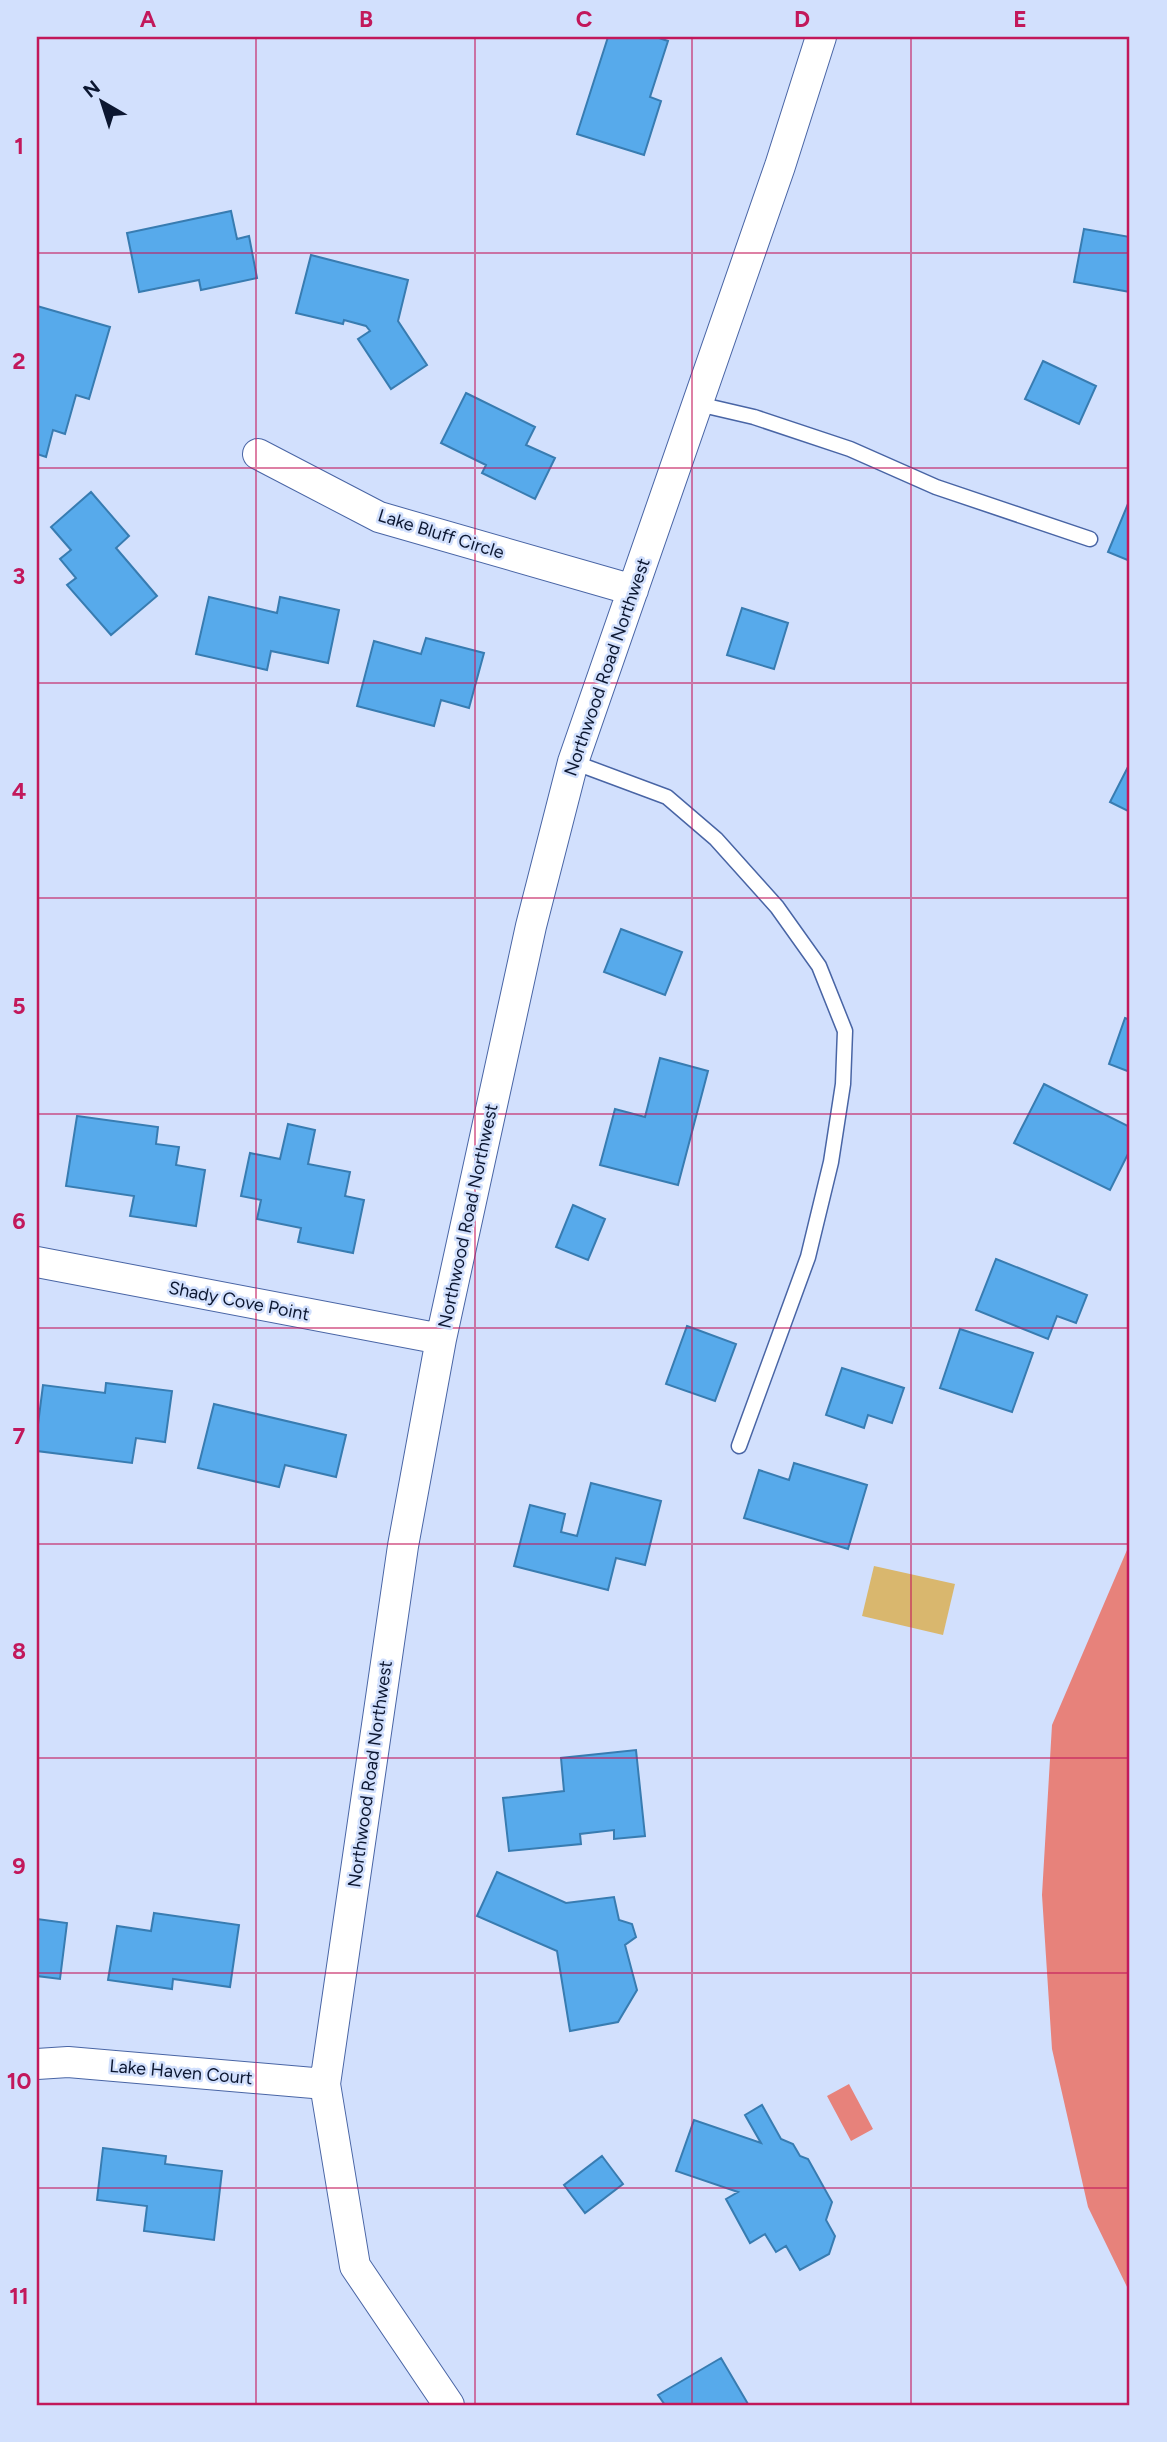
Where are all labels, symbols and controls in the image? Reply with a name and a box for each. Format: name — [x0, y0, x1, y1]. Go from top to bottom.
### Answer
text: A — [140, 5, 157, 33]
text: B — [359, 5, 373, 33]
text: C — [576, 5, 593, 33]
text: D — [794, 5, 810, 33]
text: E — [1013, 5, 1027, 33]
north arrow — [66, 66, 136, 136]
text: N — [79, 76, 105, 103]
text: 1 — [14, 132, 24, 160]
text: 2 — [12, 347, 26, 375]
street label: Lake Bluff Circle — [375, 504, 507, 564]
street label: Northwood Road Northwest — [559, 555, 655, 779]
text: 3 — [13, 562, 25, 590]
text: 4 — [12, 777, 26, 805]
text: 5 — [12, 992, 26, 1020]
street label: Northwood Road Northwest — [433, 1102, 503, 1330]
text: 6 — [12, 1207, 26, 1235]
street label: Shady Cove Point — [167, 1277, 311, 1325]
text: 7 — [13, 1422, 26, 1450]
text: 8 — [12, 1637, 26, 1665]
street label: Northwood Road Northwest — [343, 1659, 397, 1889]
text: 9 — [12, 1852, 26, 1880]
street label: Lake Haven Court — [108, 2055, 254, 2089]
text: 10 — [7, 2067, 31, 2095]
text: 11 — [9, 2282, 29, 2310]

